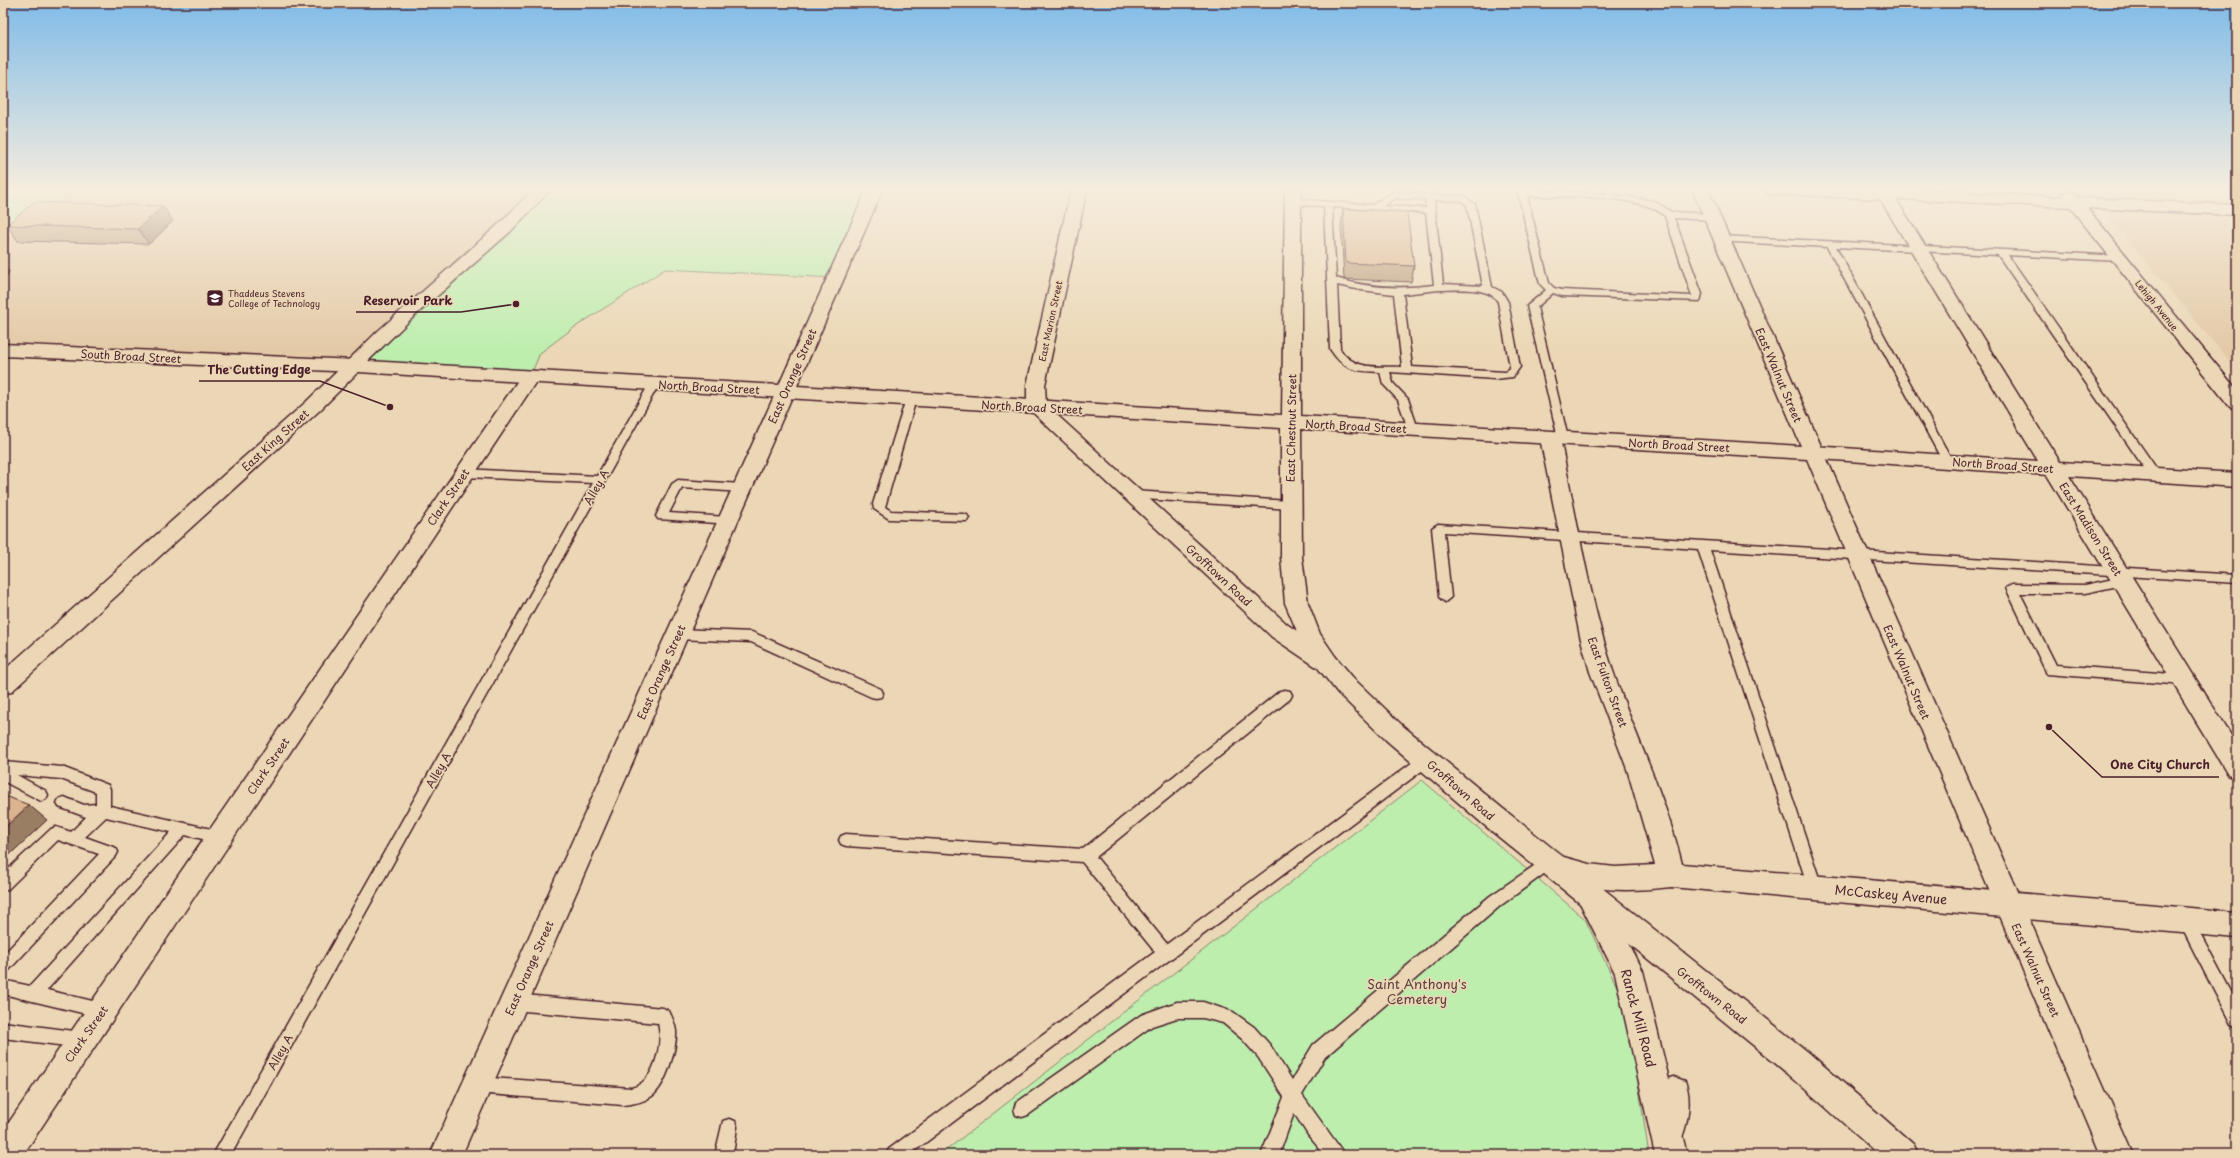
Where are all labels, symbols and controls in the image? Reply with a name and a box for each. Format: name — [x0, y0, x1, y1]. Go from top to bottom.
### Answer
street label: Lehigh Avenue — [2132, 277, 2182, 333]
street label: East Marion Street — [1035, 279, 1065, 363]
place label: Thaddeus Stevens College of Technology — [228, 286, 320, 310]
school or university icon: Thaddeus Stevens College of Technology — [205, 288, 225, 308]
callout: Reservoir Park — [356, 288, 461, 312]
text: Reservoir Park — [363, 291, 453, 309]
street label: East Orange Street — [763, 325, 821, 426]
street label: East Walnut Street — [1751, 325, 1807, 425]
street label: South Broad Street — [80, 345, 182, 367]
callout: The Cutting Edge — [199, 357, 320, 381]
text: The Cutting Edge — [207, 360, 311, 378]
street label: East Chestnut Street — [1282, 373, 1300, 482]
street label: North Broad Street — [658, 376, 761, 398]
street label: North Broad Street — [981, 396, 1084, 418]
street label: East King Street — [237, 405, 313, 475]
street label: North Broad Street — [1305, 415, 1408, 437]
street label: North Broad Street — [1628, 434, 1731, 456]
street label: North Broad Street — [1952, 453, 2055, 477]
street label: Clark Street — [423, 465, 474, 529]
street label: Alley A — [579, 465, 613, 508]
street label: East Madison Street — [2055, 479, 2127, 580]
street label: Grofftown Road — [1182, 540, 1256, 610]
street label: East Orange Street — [632, 621, 690, 722]
street label: East Walnut Street — [1879, 622, 1935, 722]
street label: East Fulton Street — [1584, 634, 1632, 730]
street label: Clark Street — [243, 734, 294, 798]
street label: Alley A — [421, 748, 455, 791]
callout: One City Church — [2102, 753, 2219, 777]
text: One City Church — [2110, 755, 2210, 773]
street label: Grofftown Road — [1423, 756, 1499, 824]
street label: McCaskey Avenue — [1834, 880, 1948, 908]
street label: East Orange Street — [500, 917, 558, 1018]
street label: East Walnut Street — [2008, 920, 2065, 1020]
street label: Grofftown Road — [1673, 962, 1751, 1028]
street label: Ranck Mill Road — [1617, 967, 1661, 1069]
park label: Saint Anthony's Cemetery — [1367, 974, 1467, 1008]
street label: Clark Street — [60, 1002, 112, 1066]
street label: Alley A — [263, 1030, 297, 1073]

